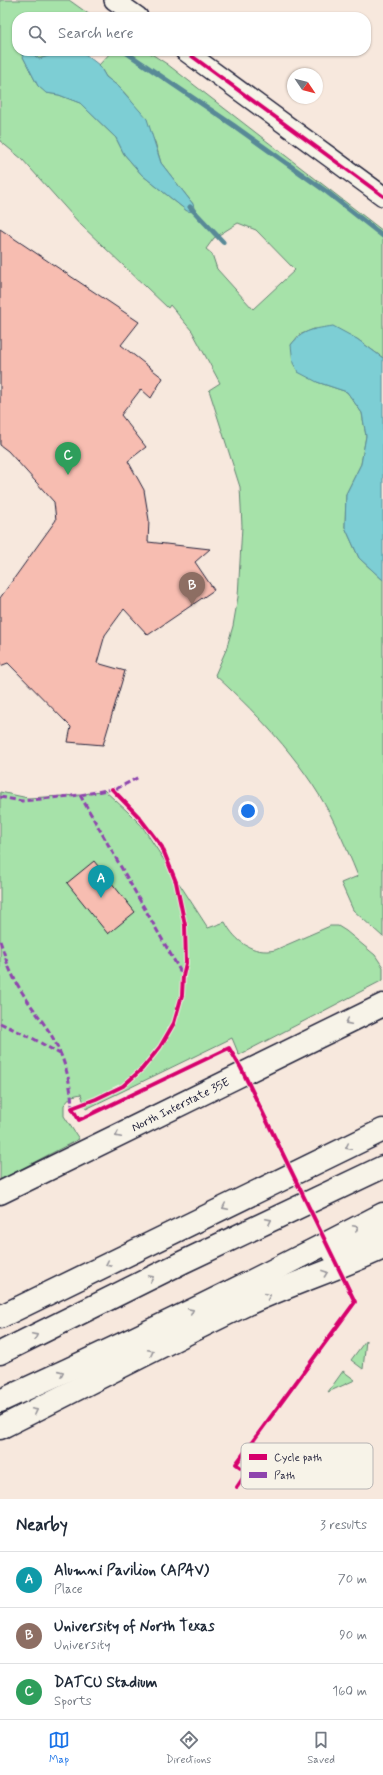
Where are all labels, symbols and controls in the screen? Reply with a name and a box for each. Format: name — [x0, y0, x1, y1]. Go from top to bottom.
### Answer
search box — [12, 12, 371, 56]
icon: search — [26, 23, 48, 45]
text: Search here — [58, 24, 134, 44]
north arrow — [287, 68, 323, 104]
pin: C — [55, 442, 81, 475]
pin: B — [179, 572, 205, 605]
your location — [238, 801, 258, 821]
pin: A — [88, 865, 114, 898]
one-way arrow — [345, 1017, 352, 1025]
street label: North Interstate 35E — [129, 1074, 233, 1136]
one-way arrow — [115, 1130, 122, 1138]
one-way arrow — [345, 1142, 352, 1150]
one-way arrow — [221, 1202, 229, 1210]
one-way arrow — [265, 1218, 272, 1226]
one-way arrow — [352, 1225, 359, 1233]
one-way arrow — [104, 1259, 112, 1267]
one-way arrow — [321, 1269, 328, 1278]
one-way arrow — [147, 1275, 155, 1283]
one-way arrow — [264, 1292, 271, 1300]
one-way arrow — [187, 1308, 194, 1316]
one-way arrow — [31, 1333, 38, 1341]
one-way arrow — [147, 1349, 154, 1357]
one-way arrow — [57, 1370, 64, 1378]
one-way arrow — [31, 1408, 38, 1415]
legend — [241, 1443, 373, 1489]
text: Cycle path — [274, 1451, 322, 1465]
text: Path — [274, 1469, 295, 1483]
text: Nearby — [16, 1514, 68, 1536]
text: 3 results — [320, 1517, 367, 1534]
text: Alumni Pavilion (APAV) — [54, 1561, 209, 1581]
text: A — [25, 1571, 33, 1588]
text: 70 m — [338, 1571, 367, 1588]
text: Place — [54, 1581, 83, 1598]
text: University of North Texas — [54, 1617, 215, 1637]
text: B — [25, 1627, 33, 1644]
text: 90 m — [339, 1627, 367, 1644]
text: University — [54, 1637, 110, 1654]
text: DATCU Stadium — [54, 1673, 158, 1693]
text: C — [24, 1683, 34, 1700]
text: 160 m — [332, 1683, 367, 1700]
text: Sports — [54, 1693, 92, 1710]
tab: Map — [48, 1729, 70, 1767]
tab: Directions — [166, 1729, 211, 1767]
tab: Saved — [307, 1729, 335, 1767]

